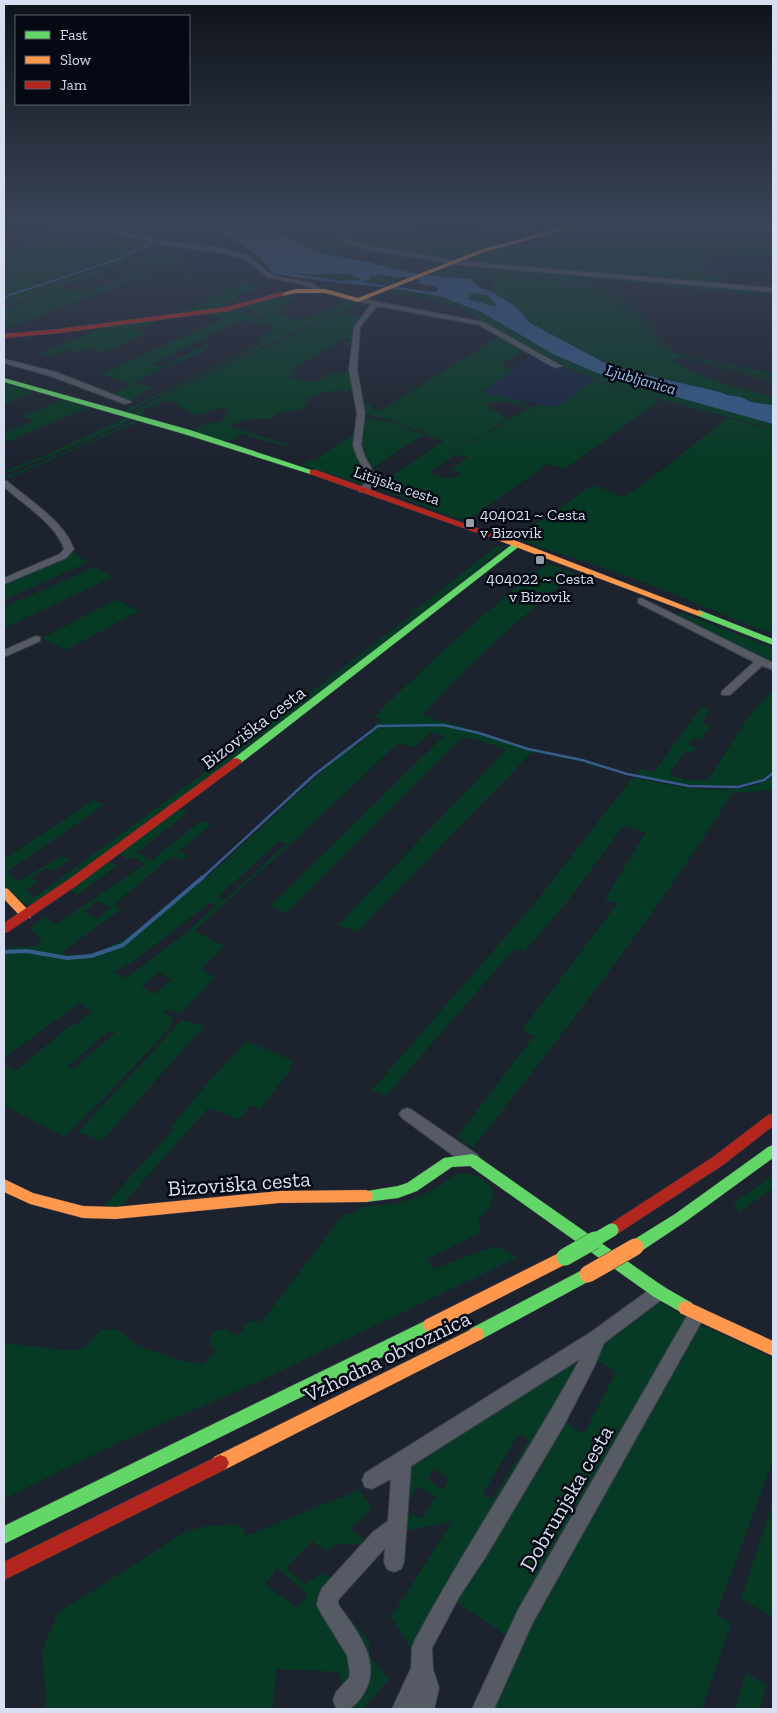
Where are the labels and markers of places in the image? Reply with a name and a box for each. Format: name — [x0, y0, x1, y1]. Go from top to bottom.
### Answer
place label: 404021 ~ Cesta v Bizovik — [480, 505, 586, 542]
marker: 404021 ~ Cesta v Bizovik — [464, 517, 476, 529]
marker: 404022 ~ Cesta v Bizovik — [534, 554, 546, 566]
place label: 404022 ~ Cesta v Bizovik — [486, 569, 594, 606]

